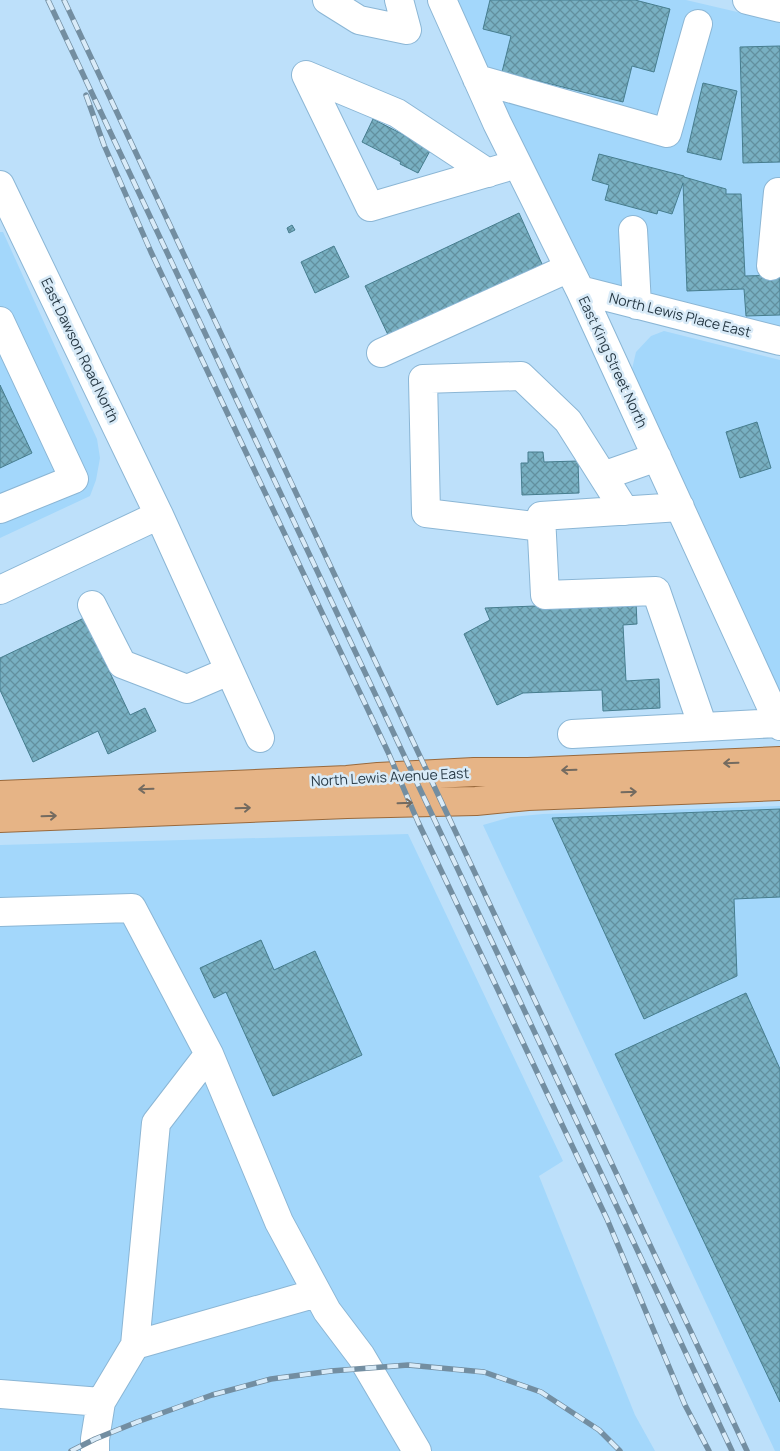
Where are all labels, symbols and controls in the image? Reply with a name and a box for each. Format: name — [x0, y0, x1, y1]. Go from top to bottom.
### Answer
street label: East Dawson Road North — [37, 274, 124, 425]
street label: North Lewis Place East — [607, 288, 753, 341]
street label: East King Street North — [575, 293, 652, 431]
one-way arrow — [724, 758, 740, 768]
street label: North Lewis Avenue East — [310, 763, 470, 790]
one-way arrow — [561, 765, 578, 775]
one-way arrow — [138, 784, 154, 793]
one-way arrow — [621, 787, 637, 797]
one-way arrow — [397, 799, 413, 808]
one-way arrow — [234, 803, 251, 813]
one-way arrow — [40, 812, 56, 821]

